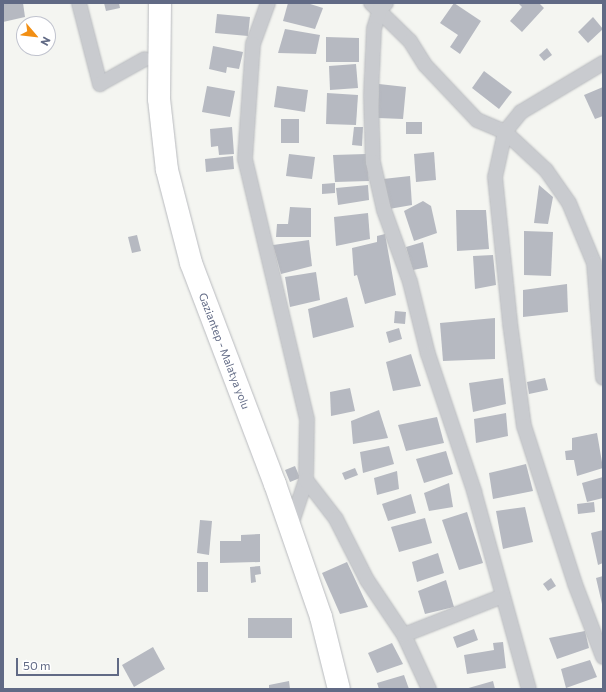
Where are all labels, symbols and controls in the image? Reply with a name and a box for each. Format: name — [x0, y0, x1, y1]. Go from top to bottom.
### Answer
north arrow — [16, 16, 56, 56]
text: N — [38, 35, 54, 48]
street label: Gaziantep - Malatya yolu — [196, 291, 252, 411]
scale bar — [18, 650, 121, 676]
text: 50 m — [23, 658, 51, 672]

